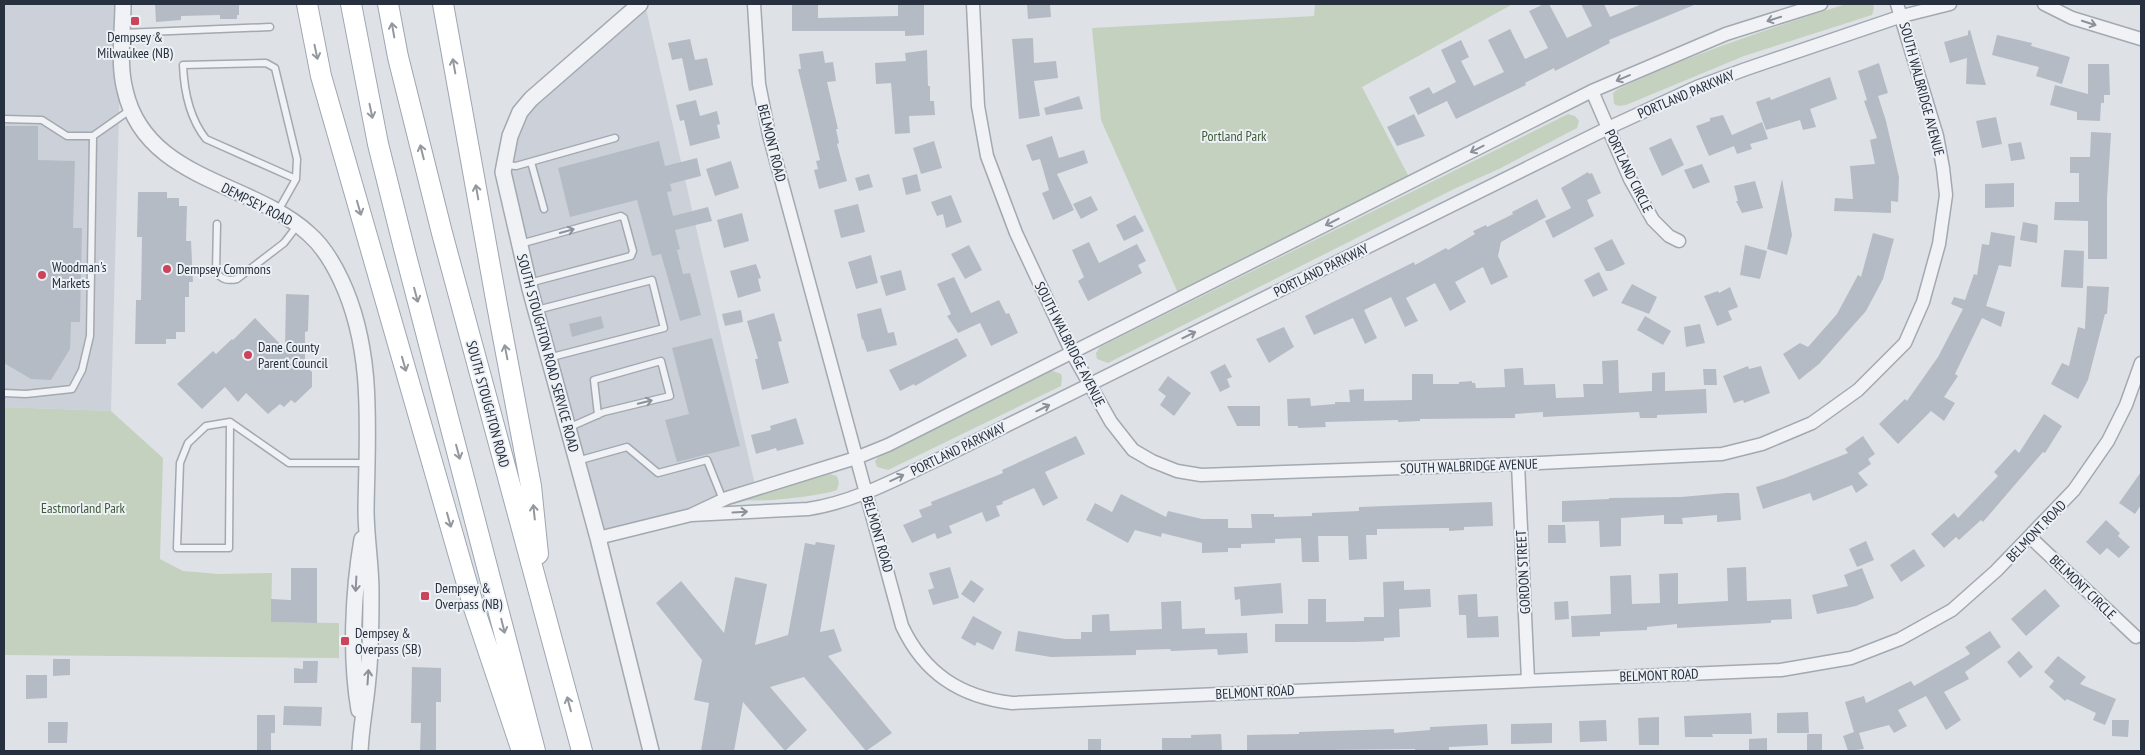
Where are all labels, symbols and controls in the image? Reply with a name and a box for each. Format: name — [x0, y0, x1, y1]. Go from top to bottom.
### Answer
one-way arrow — [1767, 14, 1783, 24]
marker: Dempsey & Milwaukee (NB) — [129, 15, 141, 27]
one-way arrow — [2081, 18, 2097, 28]
street label: SOUTH WALBRIDGE AVENUE — [1895, 20, 1949, 158]
one-way arrow — [387, 23, 397, 39]
place label: Dempsey & Milwaukee (NB) — [97, 28, 173, 62]
one-way arrow — [312, 43, 321, 59]
one-way arrow — [449, 58, 458, 74]
street label: PORTLAND PARKWAY — [1635, 65, 1738, 122]
one-way arrow — [1616, 74, 1631, 83]
street label: BELMONT ROAD — [754, 102, 790, 184]
one-way arrow — [367, 103, 376, 119]
street label: PORTLAND CIRCLE — [1601, 126, 1657, 216]
park label: Portland Park — [1202, 127, 1267, 145]
one-way arrow — [417, 145, 426, 161]
one-way arrow — [1470, 145, 1485, 154]
street label: DEMPSEY ROAD — [218, 178, 296, 230]
one-way arrow — [471, 185, 481, 201]
one-way arrow — [355, 200, 365, 216]
one-way arrow — [1325, 218, 1340, 227]
one-way arrow — [558, 226, 574, 235]
street label: PORTLAND PARKWAY — [1271, 239, 1372, 301]
street label: SOUTH STOUGHTON ROAD SERVICE ROAD — [513, 252, 583, 454]
place label: Woodman's Markets — [52, 258, 107, 292]
place label: Dempsey Commons — [177, 260, 271, 278]
marker: Dempsey Commons — [161, 263, 173, 275]
marker: Woodman's Markets — [36, 269, 48, 281]
street label: SOUTH WALBRIDGE AVENUE — [1031, 279, 1109, 409]
one-way arrow — [412, 286, 421, 302]
one-way arrow — [1181, 330, 1196, 340]
place label: Dane County Parent Council — [258, 338, 328, 372]
street label: SOUTH STOUGHTON ROAD — [462, 339, 514, 469]
one-way arrow — [500, 345, 510, 361]
marker: Dane County Parent Council — [242, 349, 254, 361]
one-way arrow — [400, 356, 410, 372]
one-way arrow — [636, 397, 652, 406]
one-way arrow — [1035, 403, 1050, 412]
street label: PORTLAND PARKWAY — [908, 418, 1009, 480]
one-way arrow — [453, 444, 463, 460]
street label: SOUTH WALBRIDGE AVENUE — [1400, 455, 1538, 477]
one-way arrow — [889, 473, 904, 483]
street label: BELMONT ROAD — [858, 494, 898, 574]
street label: BELMONT ROAD — [2002, 496, 2070, 566]
park label: Eastmorland Park — [41, 499, 126, 517]
one-way arrow — [529, 504, 539, 520]
one-way arrow — [732, 508, 748, 517]
one-way arrow — [445, 512, 455, 528]
street label: GORDON STREET — [1512, 529, 1534, 614]
street label: BELMONT CIRCLE — [2046, 551, 2120, 623]
one-way arrow — [351, 575, 360, 591]
place label: Dempsey & Overpass (NB) — [435, 579, 503, 613]
marker: Dempsey & Overpass (NB) — [419, 590, 431, 602]
one-way arrow — [499, 618, 508, 634]
place label: Dempsey & Overpass (SB) — [355, 624, 422, 658]
marker: Dempsey & Overpass (SB) — [339, 635, 351, 647]
street label: BELMONT ROAD — [1619, 665, 1699, 685]
one-way arrow — [363, 669, 373, 685]
street label: BELMONT ROAD — [1215, 681, 1295, 703]
one-way arrow — [564, 697, 573, 713]

